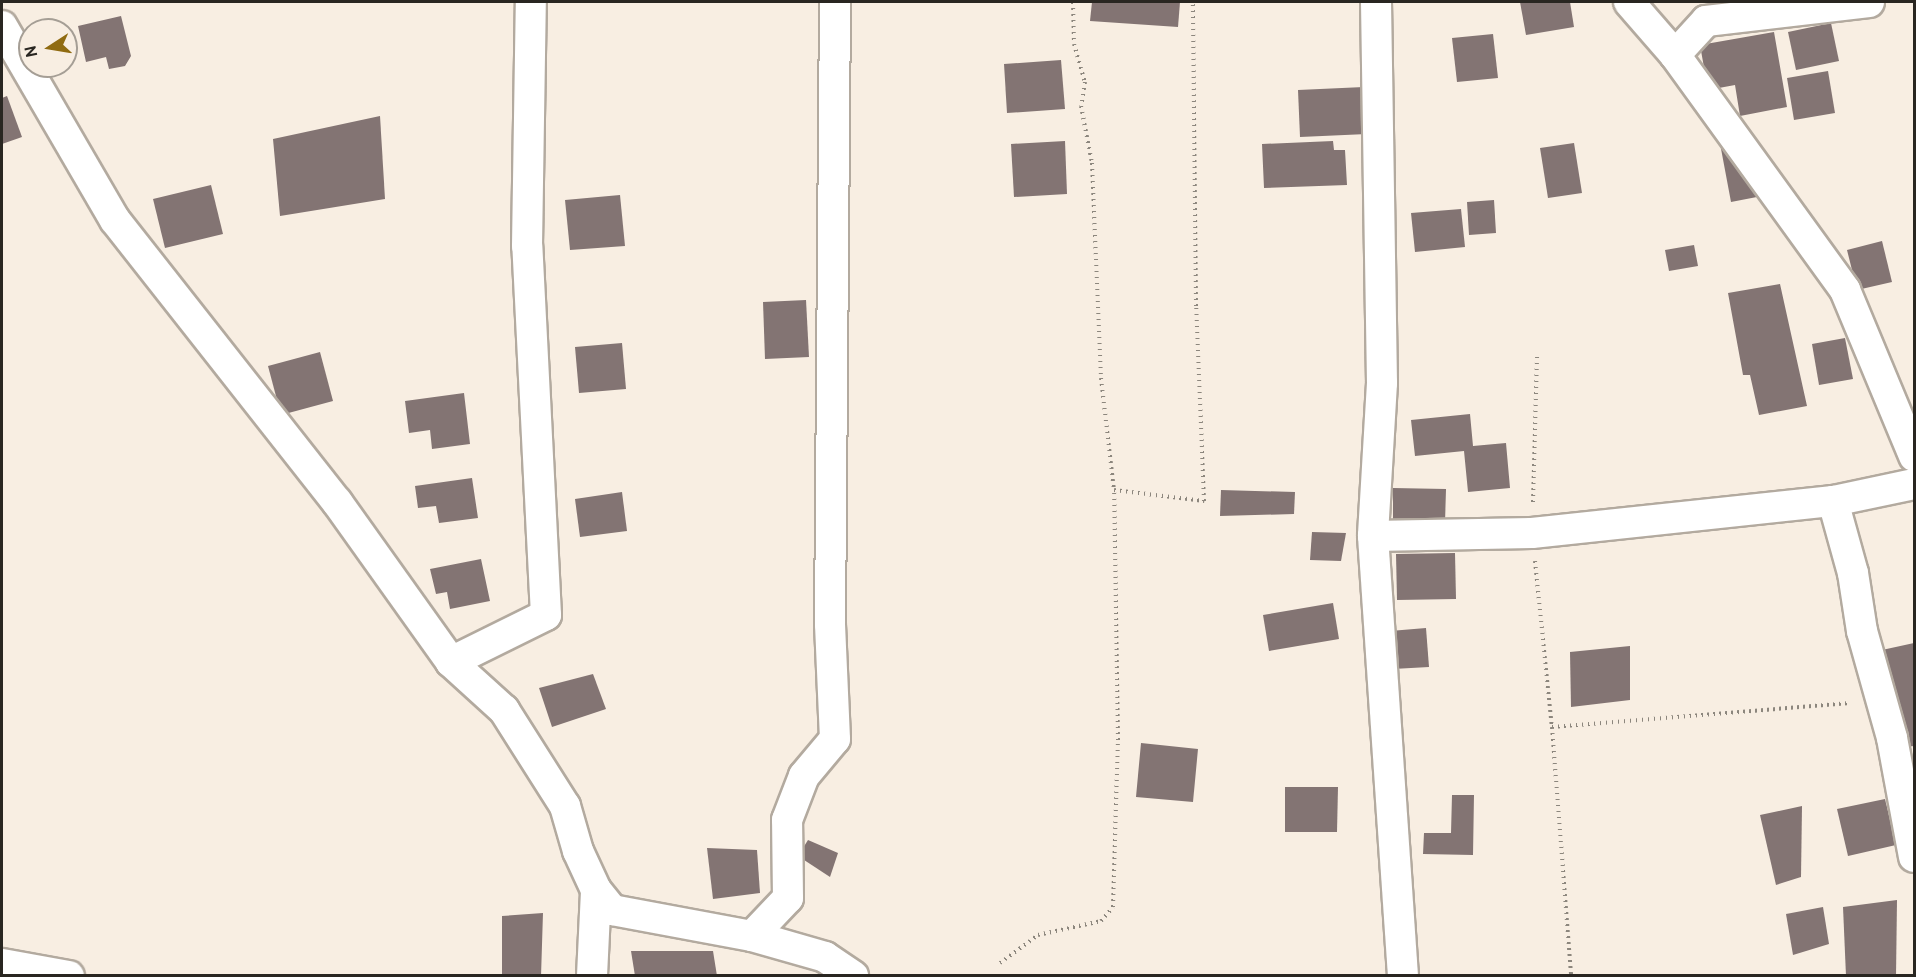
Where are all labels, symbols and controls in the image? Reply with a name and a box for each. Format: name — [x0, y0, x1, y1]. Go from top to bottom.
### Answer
north arrow — [18, 18, 78, 78]
text: N — [21, 44, 43, 59]

